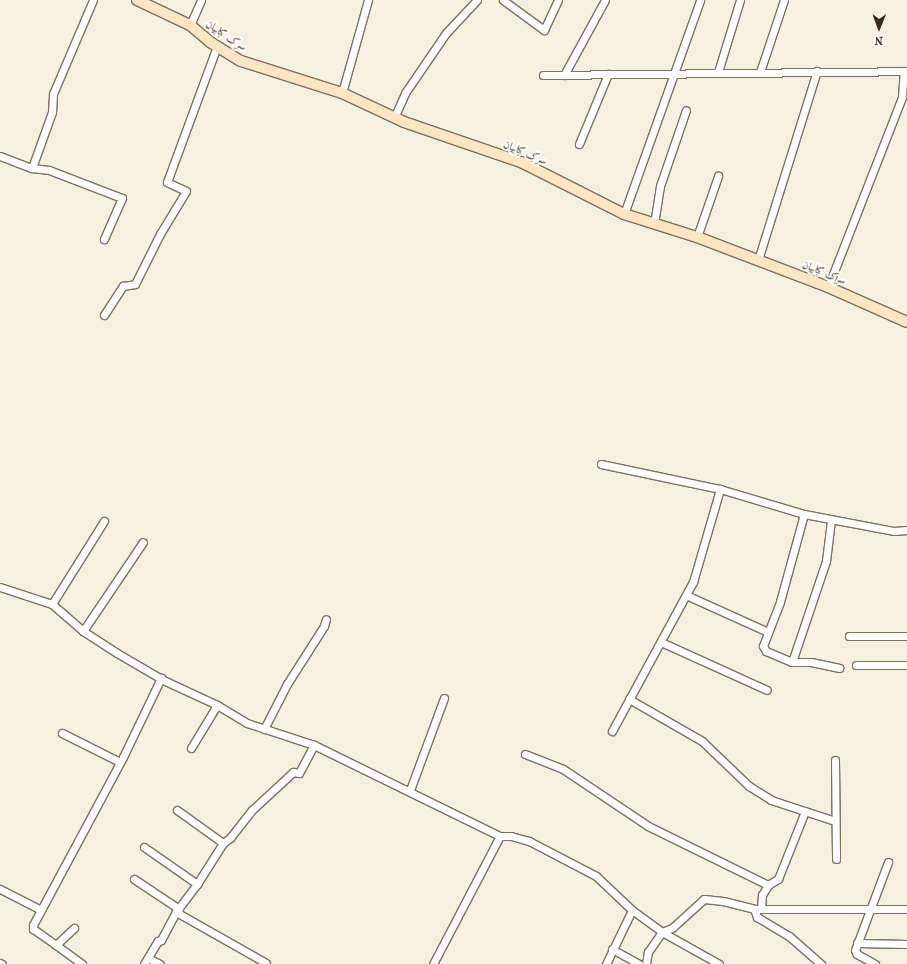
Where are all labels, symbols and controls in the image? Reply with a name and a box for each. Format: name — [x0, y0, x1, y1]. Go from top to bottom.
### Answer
north arrow — [859, 8, 899, 48]
street label: سرک کبابیان — [203, 18, 249, 54]
text: N — [874, 34, 883, 47]
street label: سرک کبابیان — [501, 138, 549, 168]
street label: سرک کبابیان — [800, 258, 848, 288]

